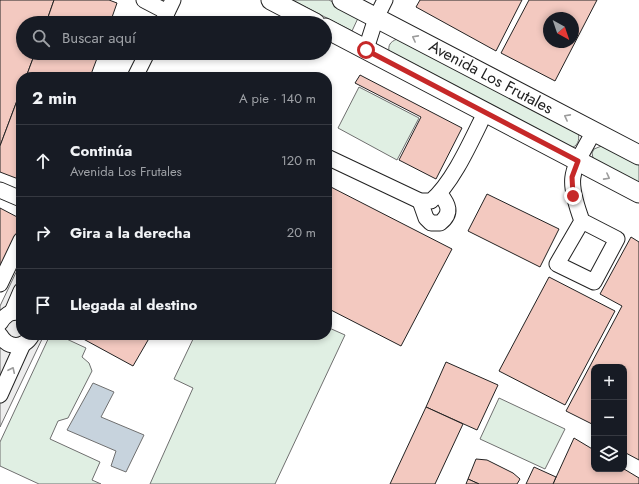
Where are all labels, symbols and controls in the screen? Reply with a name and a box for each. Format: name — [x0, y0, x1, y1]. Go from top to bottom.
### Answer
north arrow — [543, 12, 579, 48]
search box — [16, 16, 332, 60]
icon: search — [30, 27, 52, 49]
text: Buscar aquí — [62, 27, 136, 49]
one-way arrow — [412, 35, 419, 43]
street label: Avenida Los Frutales — [425, 35, 557, 119]
route start — [357, 41, 375, 59]
text: 2 min — [32, 86, 77, 110]
text: A pie · 140 m — [239, 89, 316, 108]
one-way arrow — [564, 115, 572, 122]
text: Continúa — [70, 140, 132, 162]
icon: ahead — [32, 150, 54, 172]
text: 120 m — [281, 151, 316, 170]
text: Avenida Los Frutales — [70, 162, 182, 181]
one-way arrow — [603, 172, 610, 179]
route end — [564, 187, 582, 205]
icon: right — [32, 222, 54, 244]
text: Gira a la derecha — [70, 222, 191, 244]
text: 20 m — [287, 223, 316, 242]
icon: arrive — [32, 294, 54, 316]
text: Llegada al destino — [70, 294, 197, 316]
map controls — [591, 364, 627, 472]
button: + — [591, 364, 627, 400]
one-way arrow — [7, 367, 15, 374]
button: − — [591, 400, 627, 436]
button: layers — [591, 436, 627, 472]

